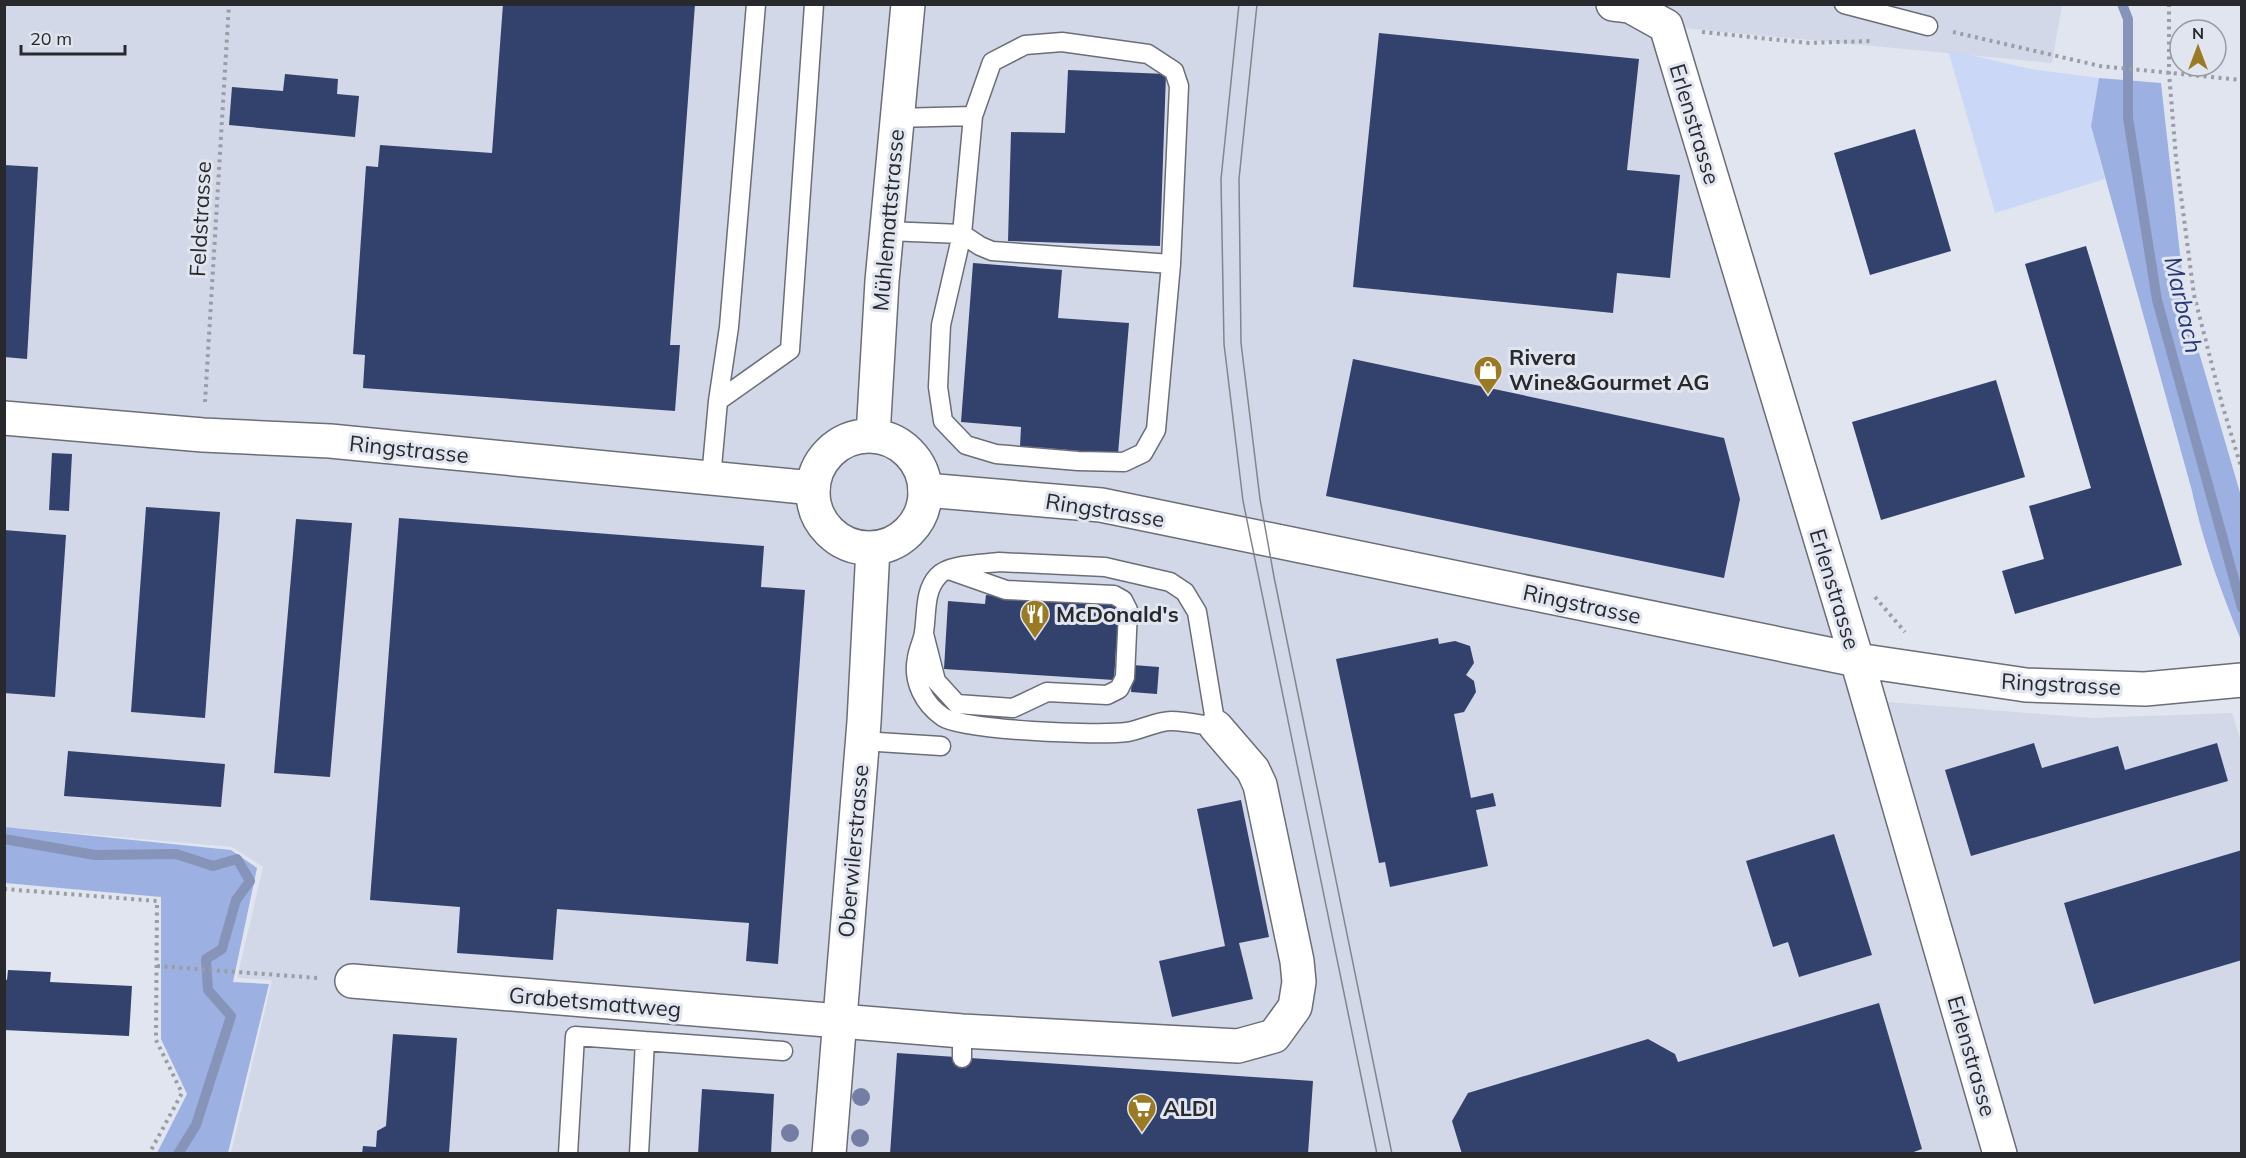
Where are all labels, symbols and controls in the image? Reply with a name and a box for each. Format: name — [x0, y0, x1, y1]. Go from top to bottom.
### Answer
scale bar — [21, 18, 124, 56]
north arrow — [2168, 18, 2228, 78]
text: N — [2192, 23, 2204, 43]
text: 20 m — [30, 27, 72, 50]
street label: Erlenstrasse — [1663, 60, 1727, 188]
street label: Mühlemattstrasse — [866, 128, 910, 312]
street label: Feldstrasse — [183, 160, 217, 278]
water label: Marbach — [2158, 253, 2210, 356]
place label: Rivera Wine&Gourmet AG — [1509, 343, 1710, 396]
shop icon: Rivera Wine&Gourmet AG — [1472, 354, 1504, 396]
street label: Ringstrasse — [348, 429, 470, 469]
street label: Ringstrasse — [1044, 487, 1166, 533]
street label: Erlenstrasse — [1803, 525, 1867, 653]
street label: Ringstrasse — [1520, 578, 1644, 630]
restaurant icon: McDonald's — [1019, 598, 1051, 640]
place label: McDonald's — [1056, 600, 1179, 628]
street label: Ringstrasse — [2000, 667, 2122, 701]
street label: Oberwilerstrasse — [831, 763, 875, 939]
street label: Grabetsmattweg — [508, 981, 682, 1023]
street label: Erlenstrasse — [1941, 992, 2003, 1120]
supermarket icon: ALDI — [1126, 1092, 1158, 1134]
place label: ALDI — [1163, 1094, 1215, 1122]

